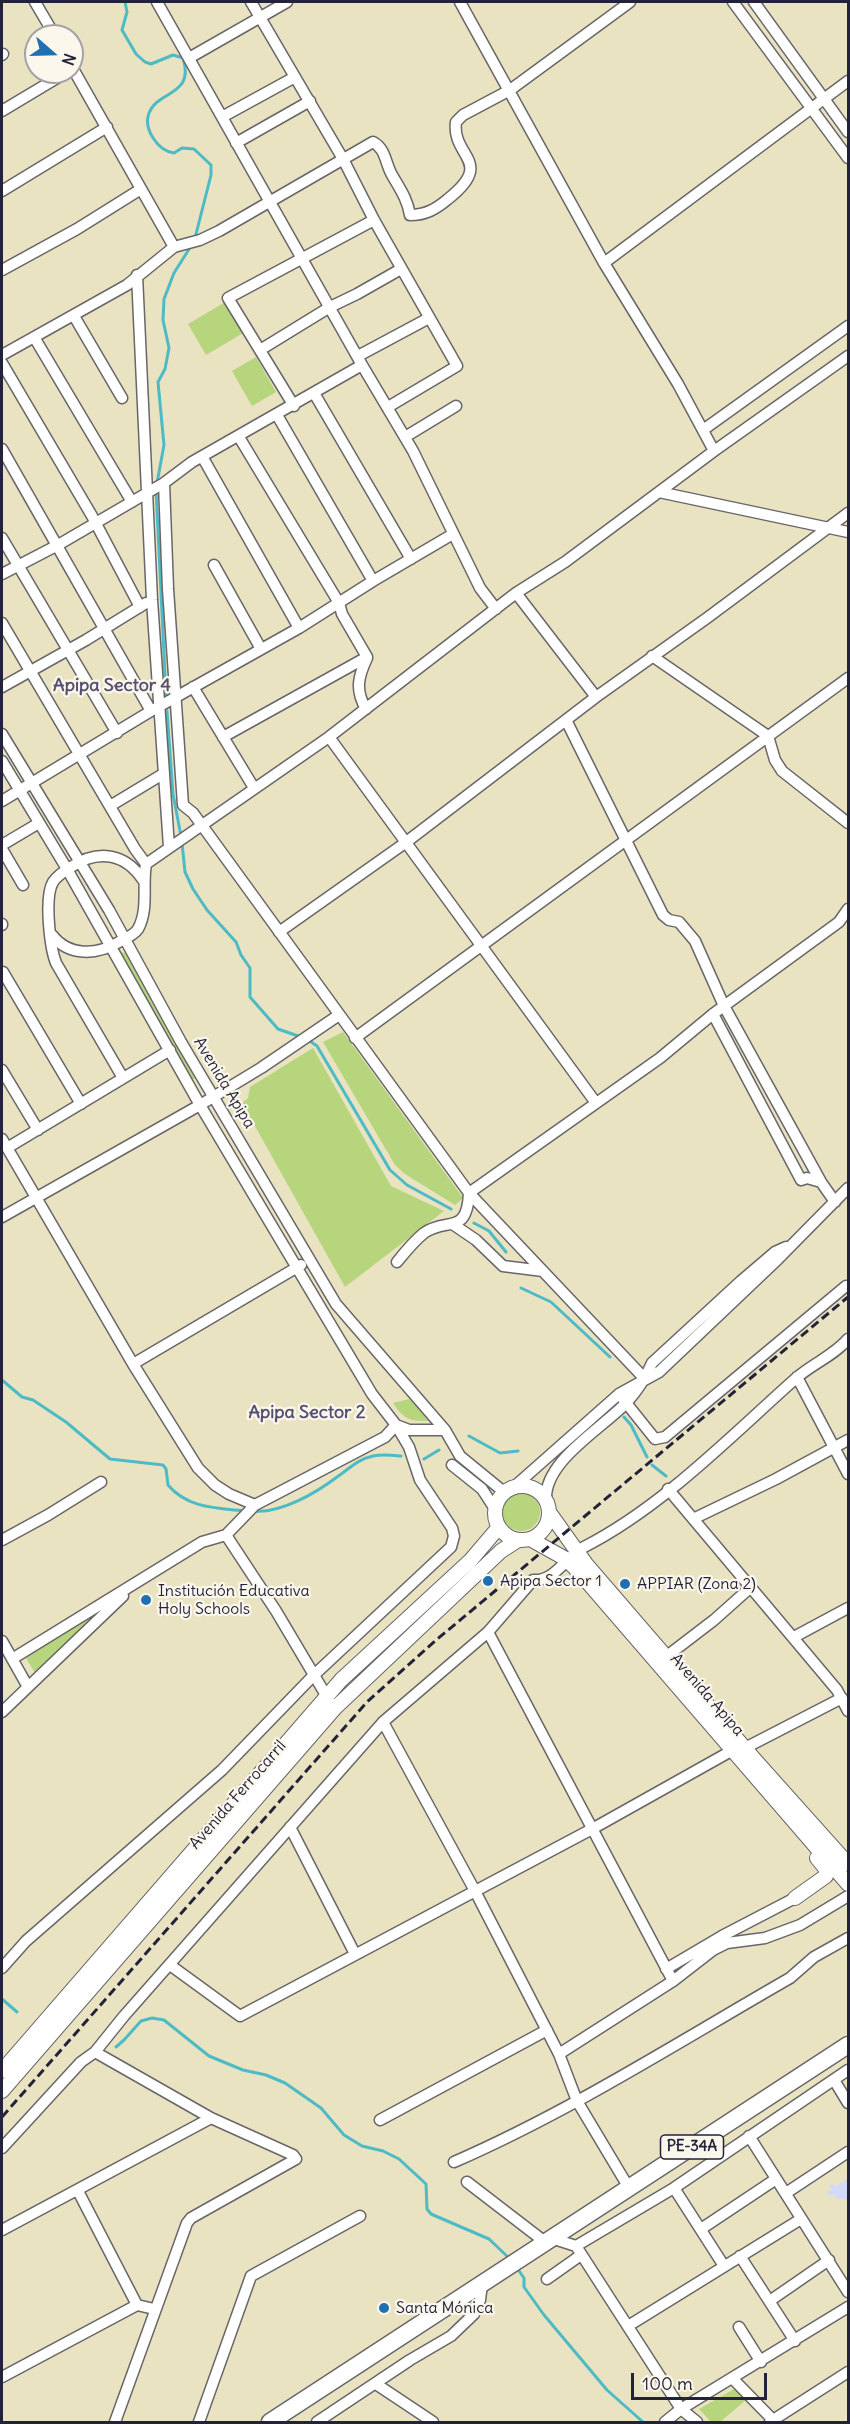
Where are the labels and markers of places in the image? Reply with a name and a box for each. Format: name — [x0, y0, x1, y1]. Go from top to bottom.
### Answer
place label: Apipa Sector 1 — [500, 1571, 602, 1591]
marker: Apipa Sector 1 — [481, 1574, 495, 1588]
place label: APPIAR (Zona 2) — [637, 1574, 756, 1594]
marker: APPIAR (Zona 2) — [618, 1577, 632, 1591]
place label: Institución Educativa Holy Schools — [158, 1581, 310, 1619]
marker: Institución Educativa Holy Schools — [139, 1593, 153, 1607]
place label: Santa Mónica — [396, 2298, 493, 2318]
marker: Santa Mónica — [377, 2301, 391, 2315]

